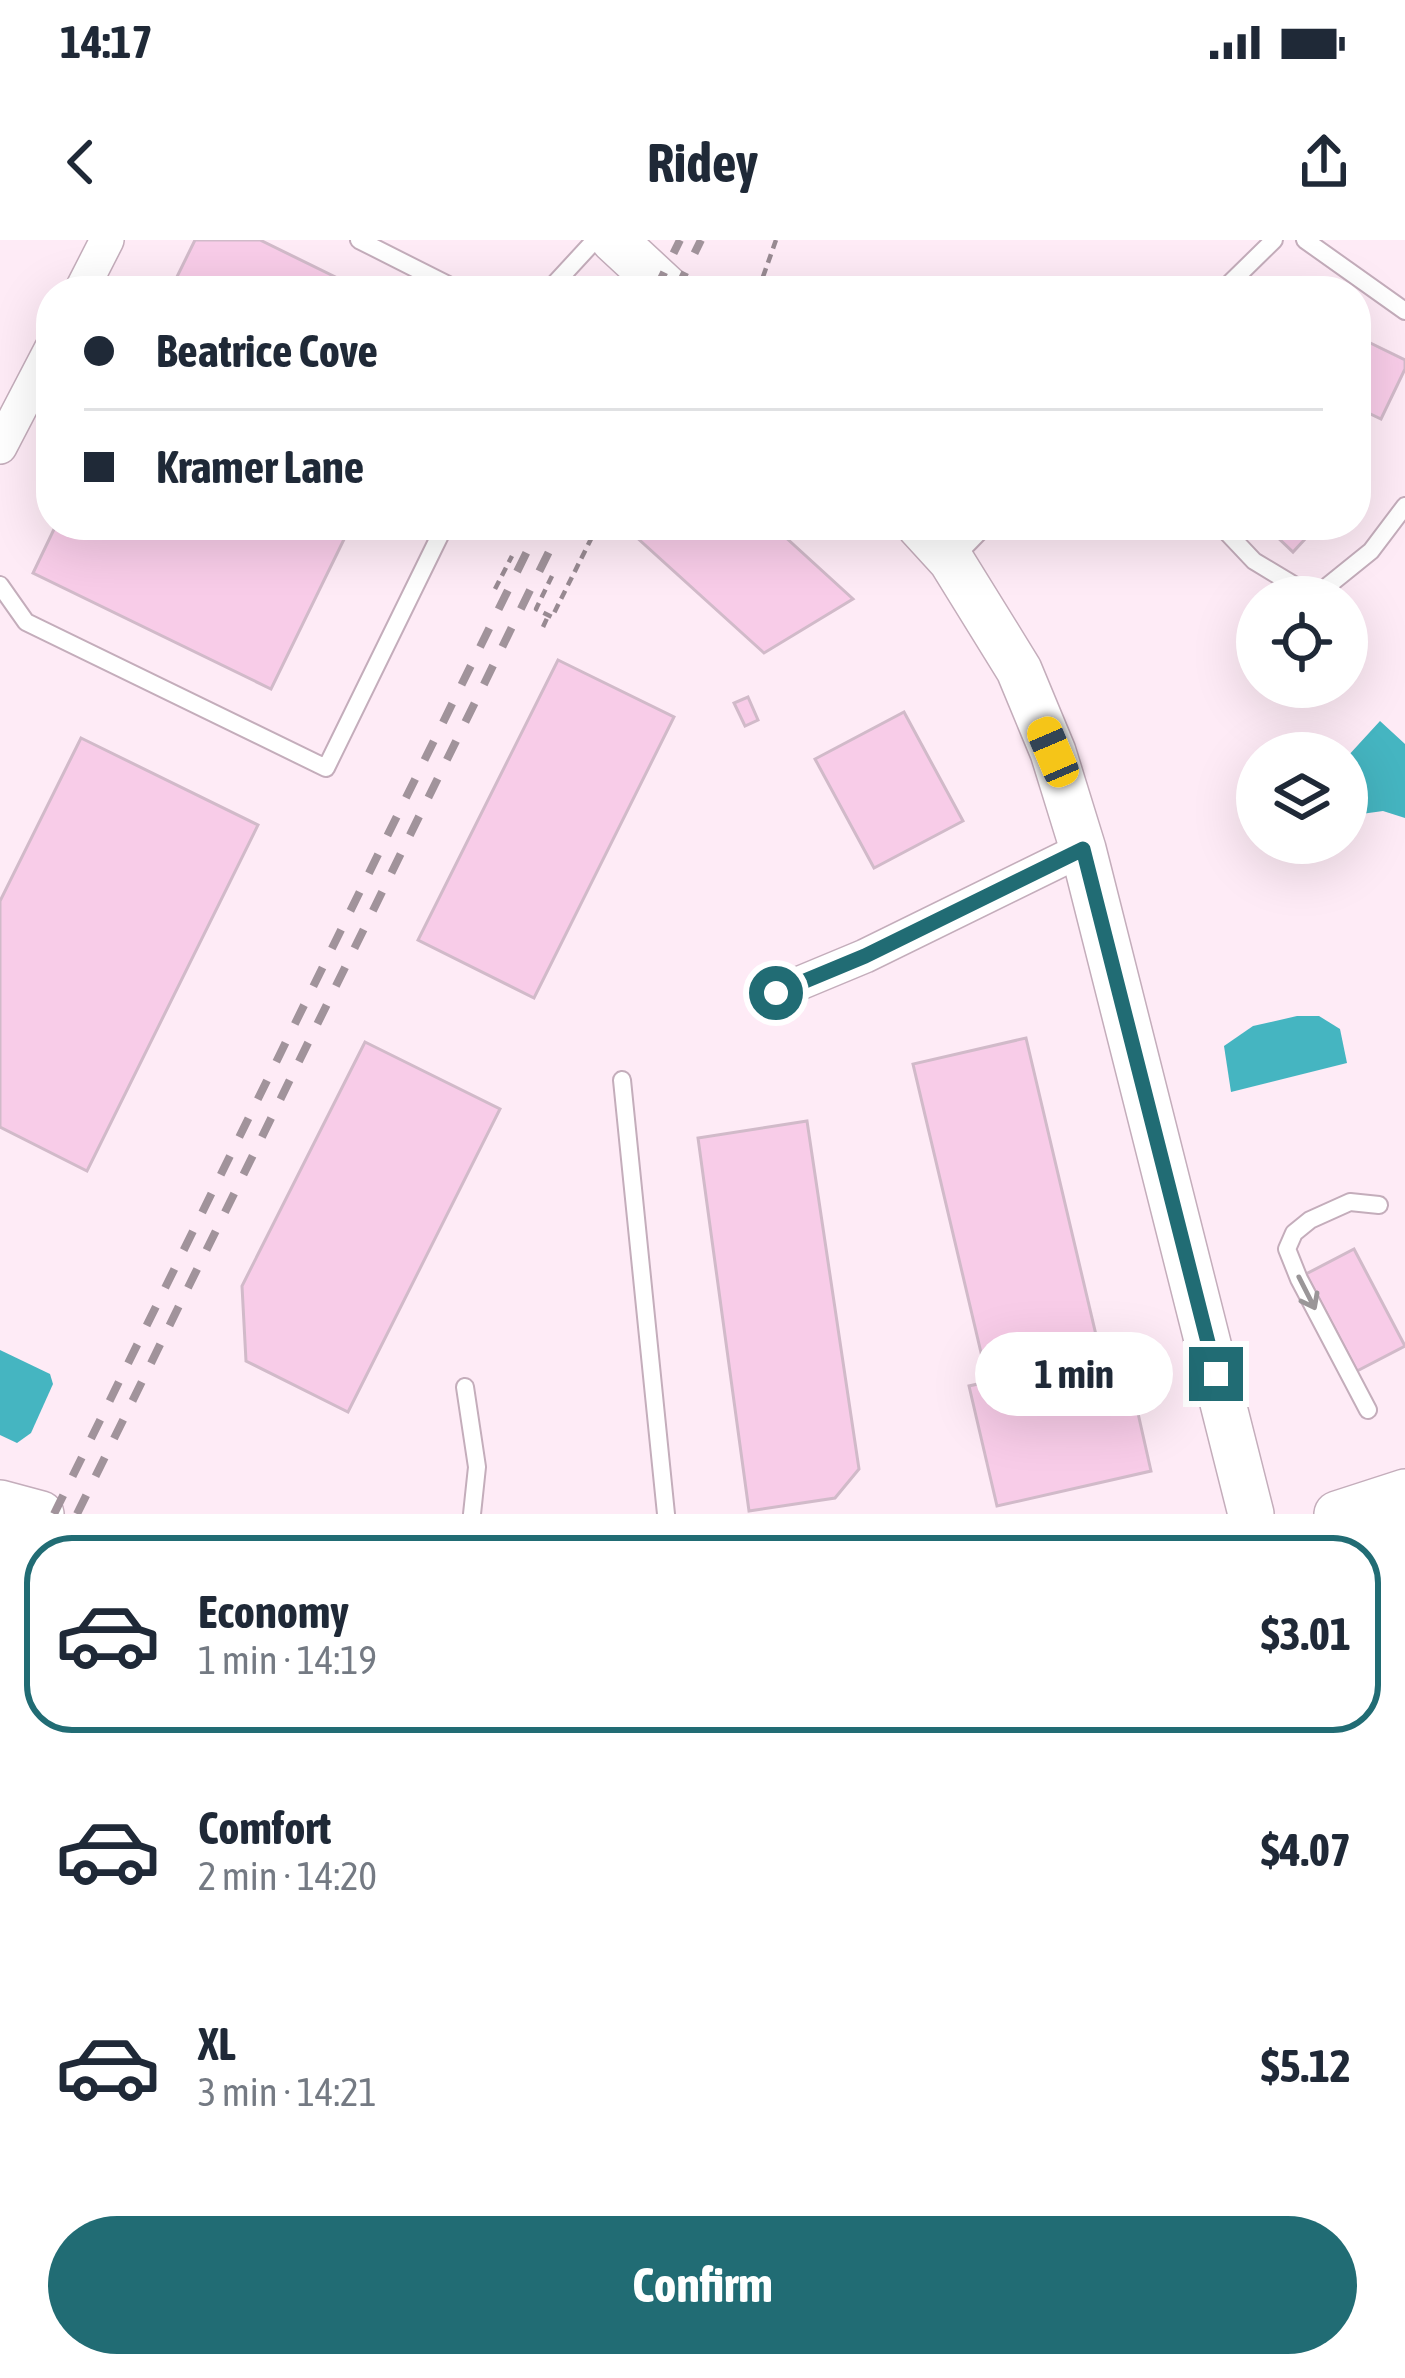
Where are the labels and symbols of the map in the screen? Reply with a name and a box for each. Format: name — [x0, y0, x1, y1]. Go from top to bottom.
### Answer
car — [1022, 712, 1084, 792]
route start — [749, 966, 803, 1020]
one-way arrow — [1296, 1275, 1319, 1310]
callout: 1 min — [976, 1332, 1174, 1416]
route end — [1189, 1347, 1243, 1401]

